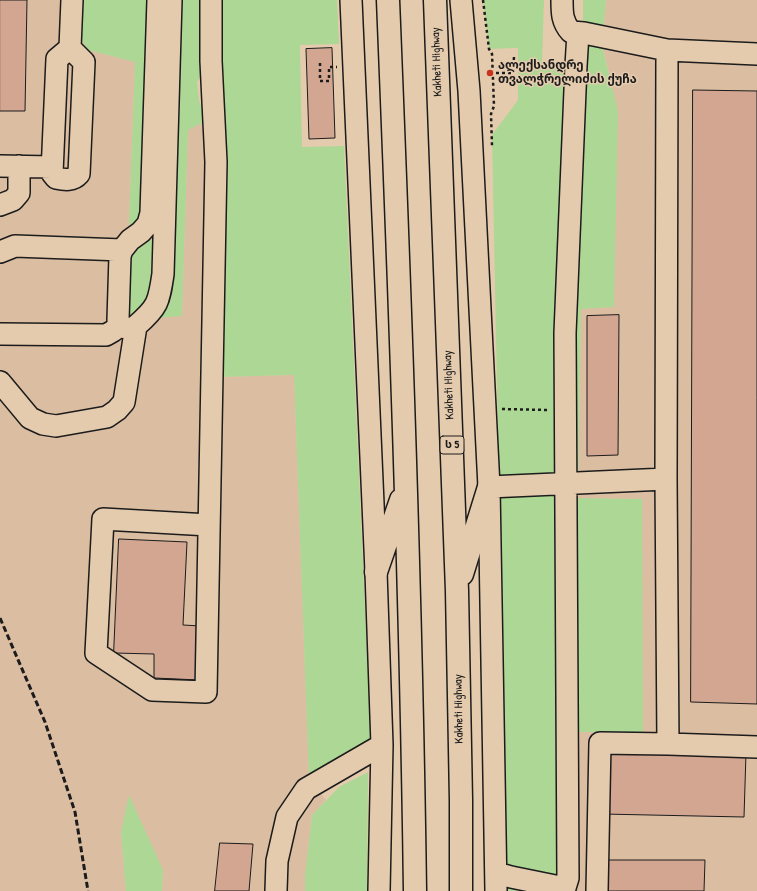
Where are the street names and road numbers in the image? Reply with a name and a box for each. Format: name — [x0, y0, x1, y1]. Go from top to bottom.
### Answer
street label: Kakheti Highway — [429, 27, 445, 97]
street label: Kakheti Highway — [441, 350, 457, 420]
road number: ს 5 — [440, 436, 464, 454]
street label: Kakheti Highway — [451, 674, 467, 744]

